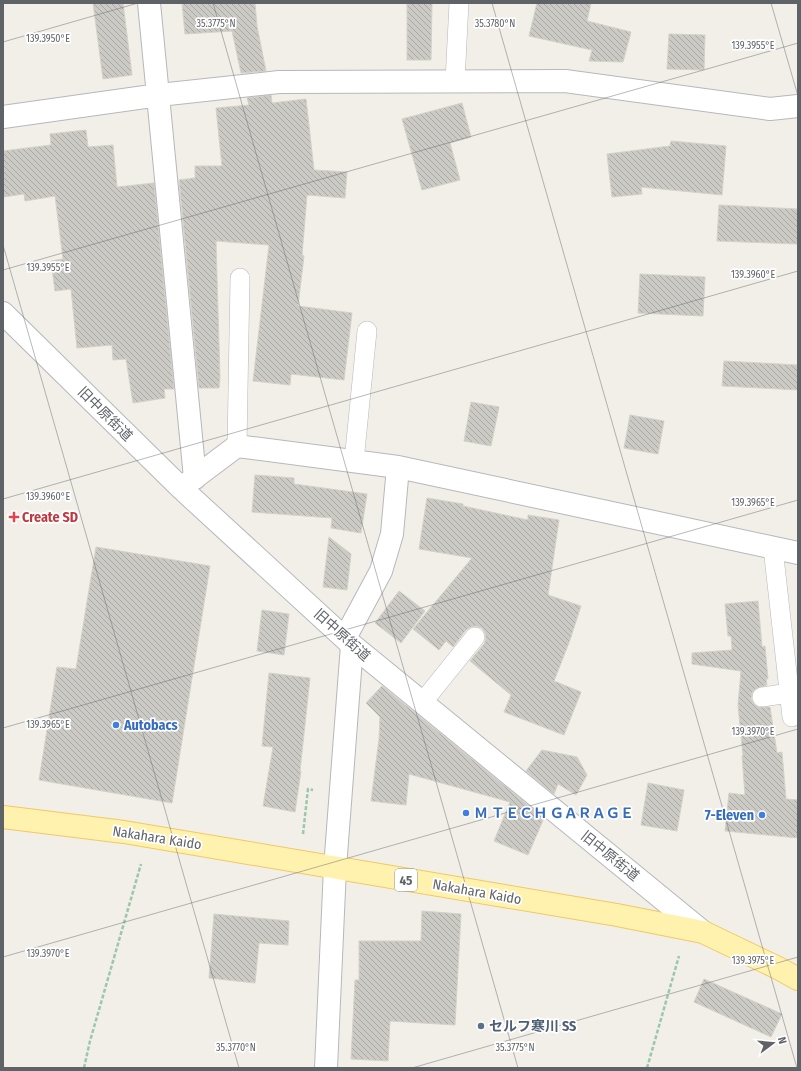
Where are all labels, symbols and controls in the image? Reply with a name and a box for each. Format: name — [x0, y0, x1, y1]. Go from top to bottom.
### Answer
text: 35.3775°N — [196, 18, 236, 30]
text: 35.3780°N — [475, 18, 515, 30]
text: 139.3950°E — [26, 33, 70, 45]
text: 139.3955°E — [731, 40, 775, 52]
text: 139.3955°E — [26, 262, 70, 274]
text: 139.3960°E — [731, 269, 775, 281]
street label: 旧中原街道 — [74, 383, 136, 445]
text: 139.3960°E — [26, 491, 70, 503]
text: 139.3965°E — [731, 497, 775, 509]
place label: Create SD — [22, 509, 78, 526]
marker: Create SD — [9, 512, 19, 522]
street label: 旧中原街道 — [310, 605, 374, 665]
place label: Autobacs — [123, 717, 178, 734]
text: 139.3965°E — [26, 719, 70, 731]
marker: Autobacs — [111, 720, 121, 730]
text: 139.3970°E — [731, 726, 775, 738]
place label: Ｍ ＴＥＣＨ ＧＡＲＡＧＥ — [474, 805, 634, 822]
place label: 7-Eleven — [705, 807, 754, 824]
marker: Ｍ ＴＥＣＨ ＧＡＲＡＧＥ — [461, 808, 471, 818]
marker: 7-Eleven — [757, 810, 767, 820]
street label: Nakahara Kaido — [111, 823, 203, 853]
street label: 旧中原街道 — [577, 827, 643, 885]
road number: 45 — [395, 869, 417, 891]
street label: Nakahara Kaido — [431, 876, 523, 908]
text: 139.3970°E — [26, 948, 70, 960]
text: 139.3975°E — [732, 955, 774, 967]
place label: セルフ寒川 SS — [489, 1018, 576, 1035]
marker: セルフ寒川 SS — [476, 1021, 486, 1031]
north arrow — [753, 1023, 793, 1063]
text: N — [775, 1035, 789, 1045]
text: 35.3770°N — [216, 1042, 256, 1054]
text: 35.3775°N — [495, 1042, 535, 1054]

